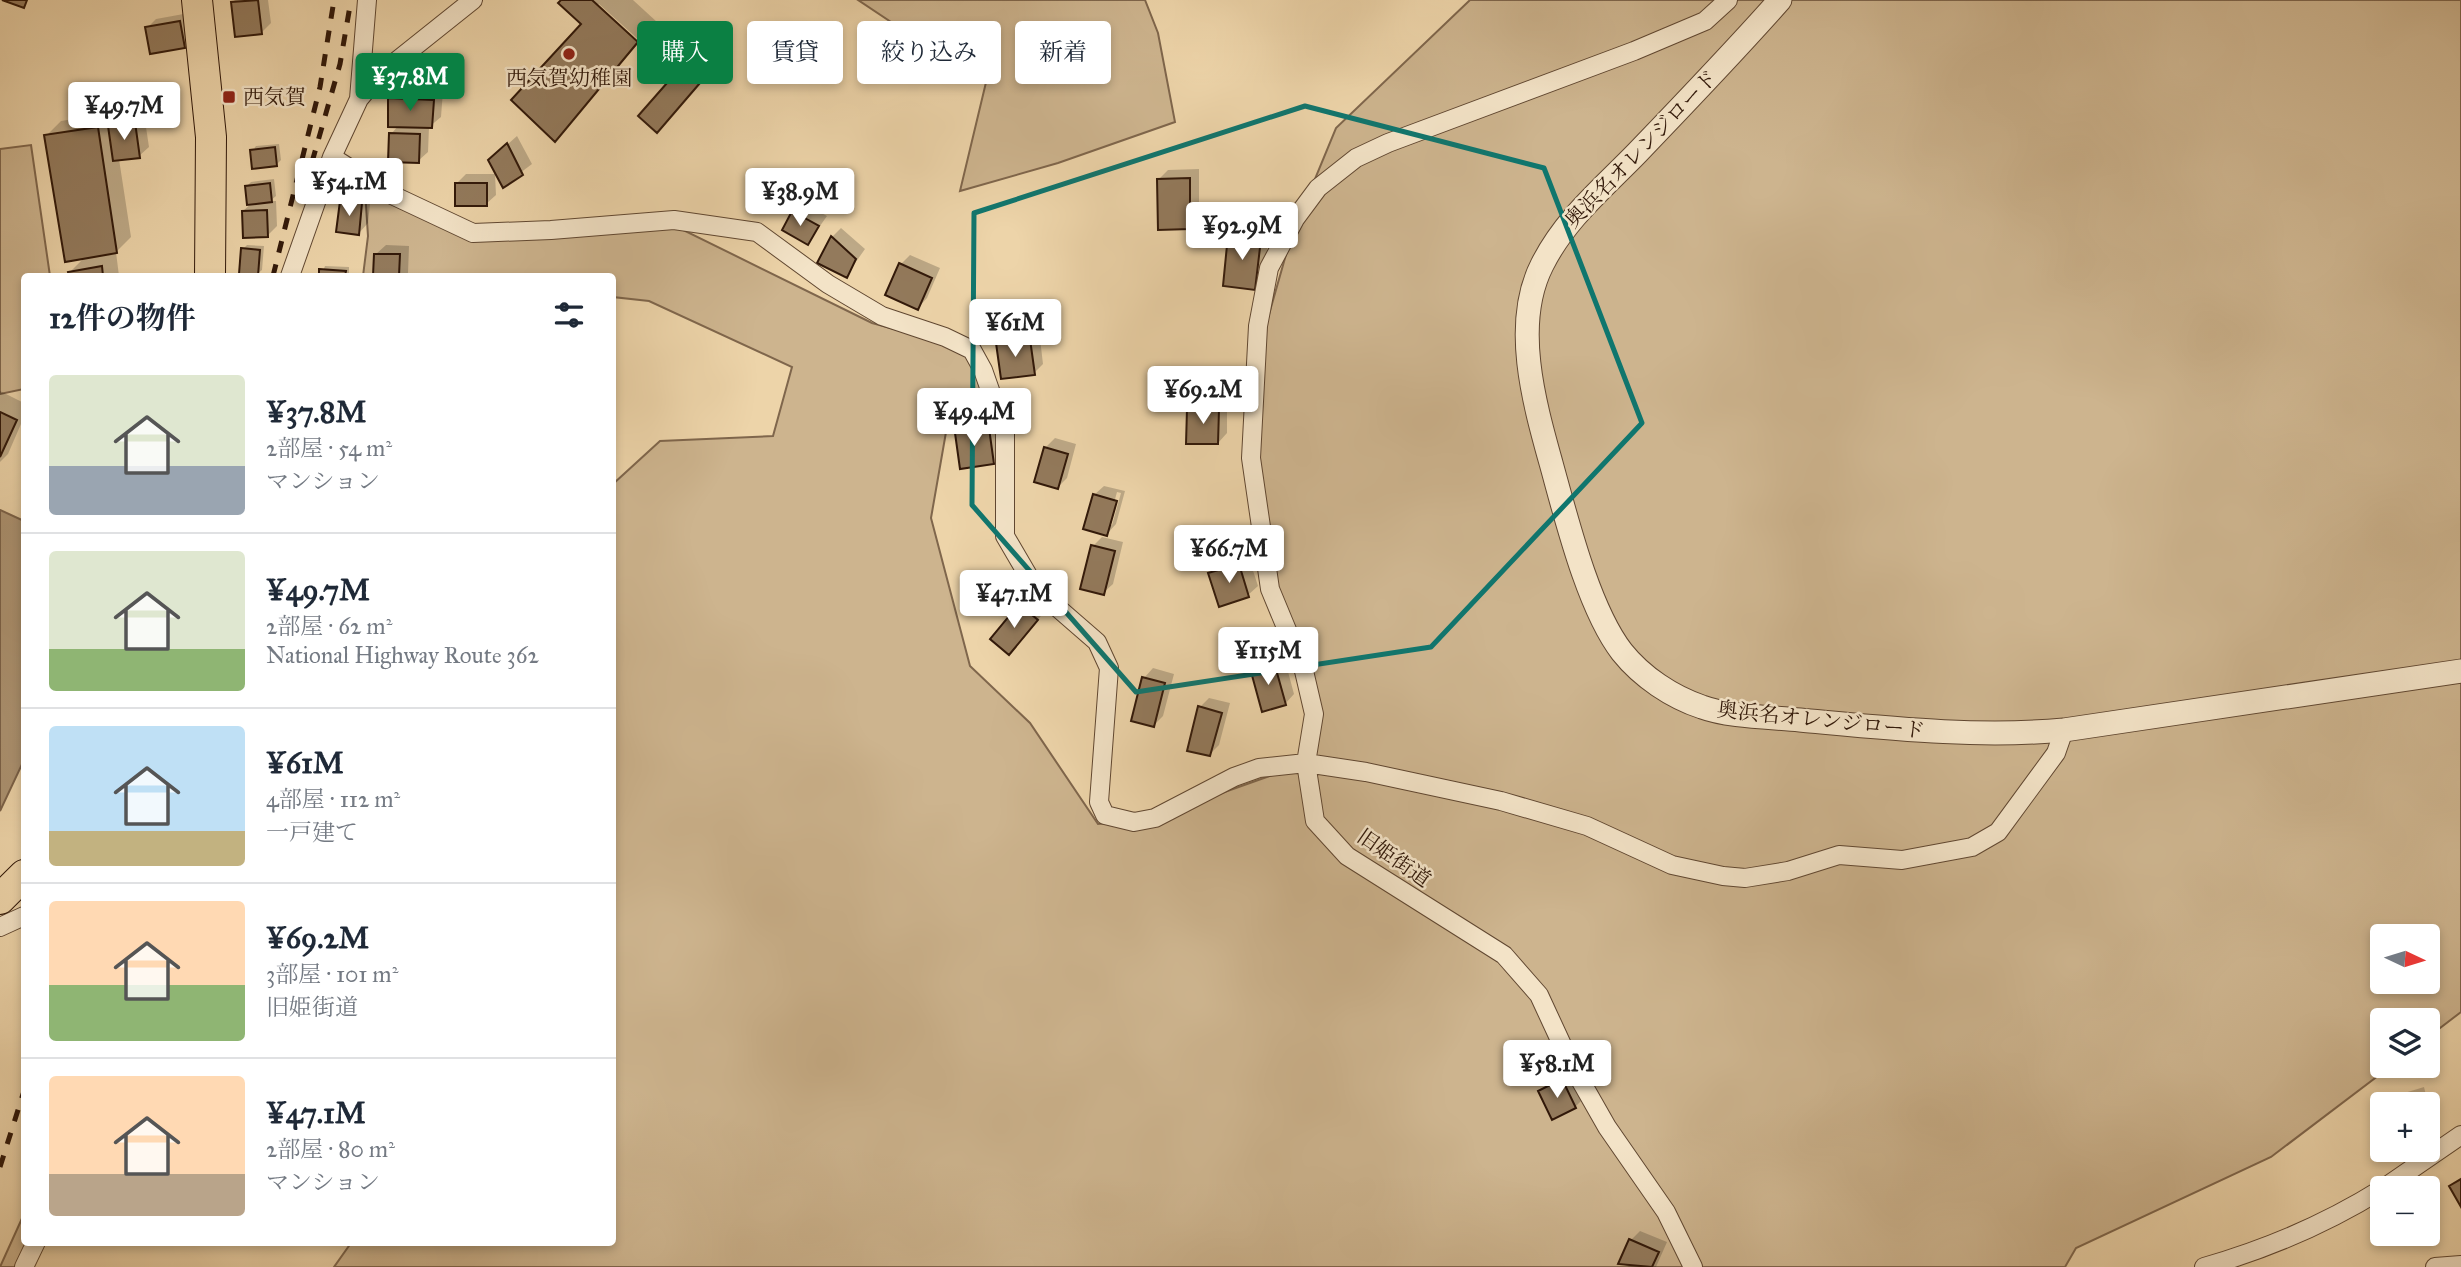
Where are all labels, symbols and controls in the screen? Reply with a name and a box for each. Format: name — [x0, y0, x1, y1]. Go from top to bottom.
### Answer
chip: 購入 — [637, 21, 733, 84]
chip: 賃貸 — [747, 21, 843, 84]
chip: 絞り込み — [857, 21, 1001, 84]
chip: 新着 — [1015, 21, 1111, 84]
marker: 西気賀幼稚園 — [561, 46, 577, 62]
pin: ¥37.8M — [353, 54, 467, 113]
text: ¥37.8M — [371, 62, 449, 90]
place label: 西気賀幼稚園 — [506, 65, 632, 91]
street label: 奥浜名オレンジロード — [1559, 65, 1723, 233]
pin: ¥49.7M — [67, 82, 181, 142]
place label: 西気賀 — [243, 84, 306, 110]
marker: 西気賀 — [221, 89, 237, 105]
text: ¥49.7M — [84, 91, 164, 119]
pin: ¥54.1M — [292, 158, 406, 218]
text: ¥54.1M — [311, 167, 387, 195]
pin: ¥38.9M — [743, 168, 857, 228]
text: ¥38.9M — [761, 177, 839, 205]
pin: ¥92.9M — [1185, 202, 1299, 262]
text: ¥92.9M — [1202, 211, 1282, 239]
icon: filters — [550, 296, 588, 334]
text: 12件の物件 — [49, 300, 196, 336]
pin: ¥61M — [974, 300, 1056, 359]
text: ¥61M — [985, 308, 1045, 336]
pin: ¥69.2M — [1146, 366, 1260, 426]
text: ¥69.2M — [1163, 375, 1243, 403]
pin: ¥49.4M — [917, 388, 1031, 448]
text: ¥37.8M — [266, 394, 366, 430]
text: ¥49.4M — [933, 397, 1015, 425]
icon: home — [105, 403, 189, 487]
text: 2部屋 · 54 m² — [266, 434, 392, 462]
text: マンション — [266, 467, 380, 495]
pin: ¥66.7M — [1172, 526, 1286, 585]
text: ¥66.7M — [1190, 534, 1268, 562]
pin: ¥47.1M — [957, 570, 1071, 630]
text: ¥49.7M — [266, 572, 370, 608]
icon: home — [105, 579, 189, 663]
text: ¥47.1M — [976, 579, 1052, 607]
text: 2部屋 · 62 m² — [266, 612, 392, 640]
pin: ¥115M — [1219, 628, 1317, 687]
text: ¥115M — [1234, 636, 1302, 664]
text: National Highway Route 362 — [266, 641, 539, 669]
street label: 奥浜名オレンジロード — [1716, 696, 1926, 744]
text: ¥61M — [266, 745, 344, 781]
icon: home — [105, 754, 189, 838]
text: 4部屋 · 112 m² — [266, 785, 400, 813]
text: 一戸建て — [266, 818, 358, 846]
street label: 旧姫街道 — [1352, 823, 1436, 893]
text: ¥69.2M — [266, 920, 369, 956]
north arrow — [2370, 924, 2440, 994]
map controls — [2370, 924, 2440, 1246]
icon: home — [105, 929, 189, 1013]
text: 3部屋 · 101 m² — [266, 960, 398, 988]
text: 旧姫街道 — [266, 993, 358, 1021]
button: layers — [2370, 1008, 2440, 1078]
pin: ¥58.1M — [1500, 1040, 1614, 1100]
text: ¥58.1M — [1519, 1049, 1595, 1077]
button: + — [2370, 1092, 2440, 1162]
text: ¥47.1M — [266, 1095, 366, 1131]
icon: home — [105, 1104, 189, 1188]
text: 2部屋 · 80 m² — [266, 1135, 395, 1163]
text: マンション — [266, 1168, 380, 1196]
button: − — [2370, 1176, 2440, 1246]

